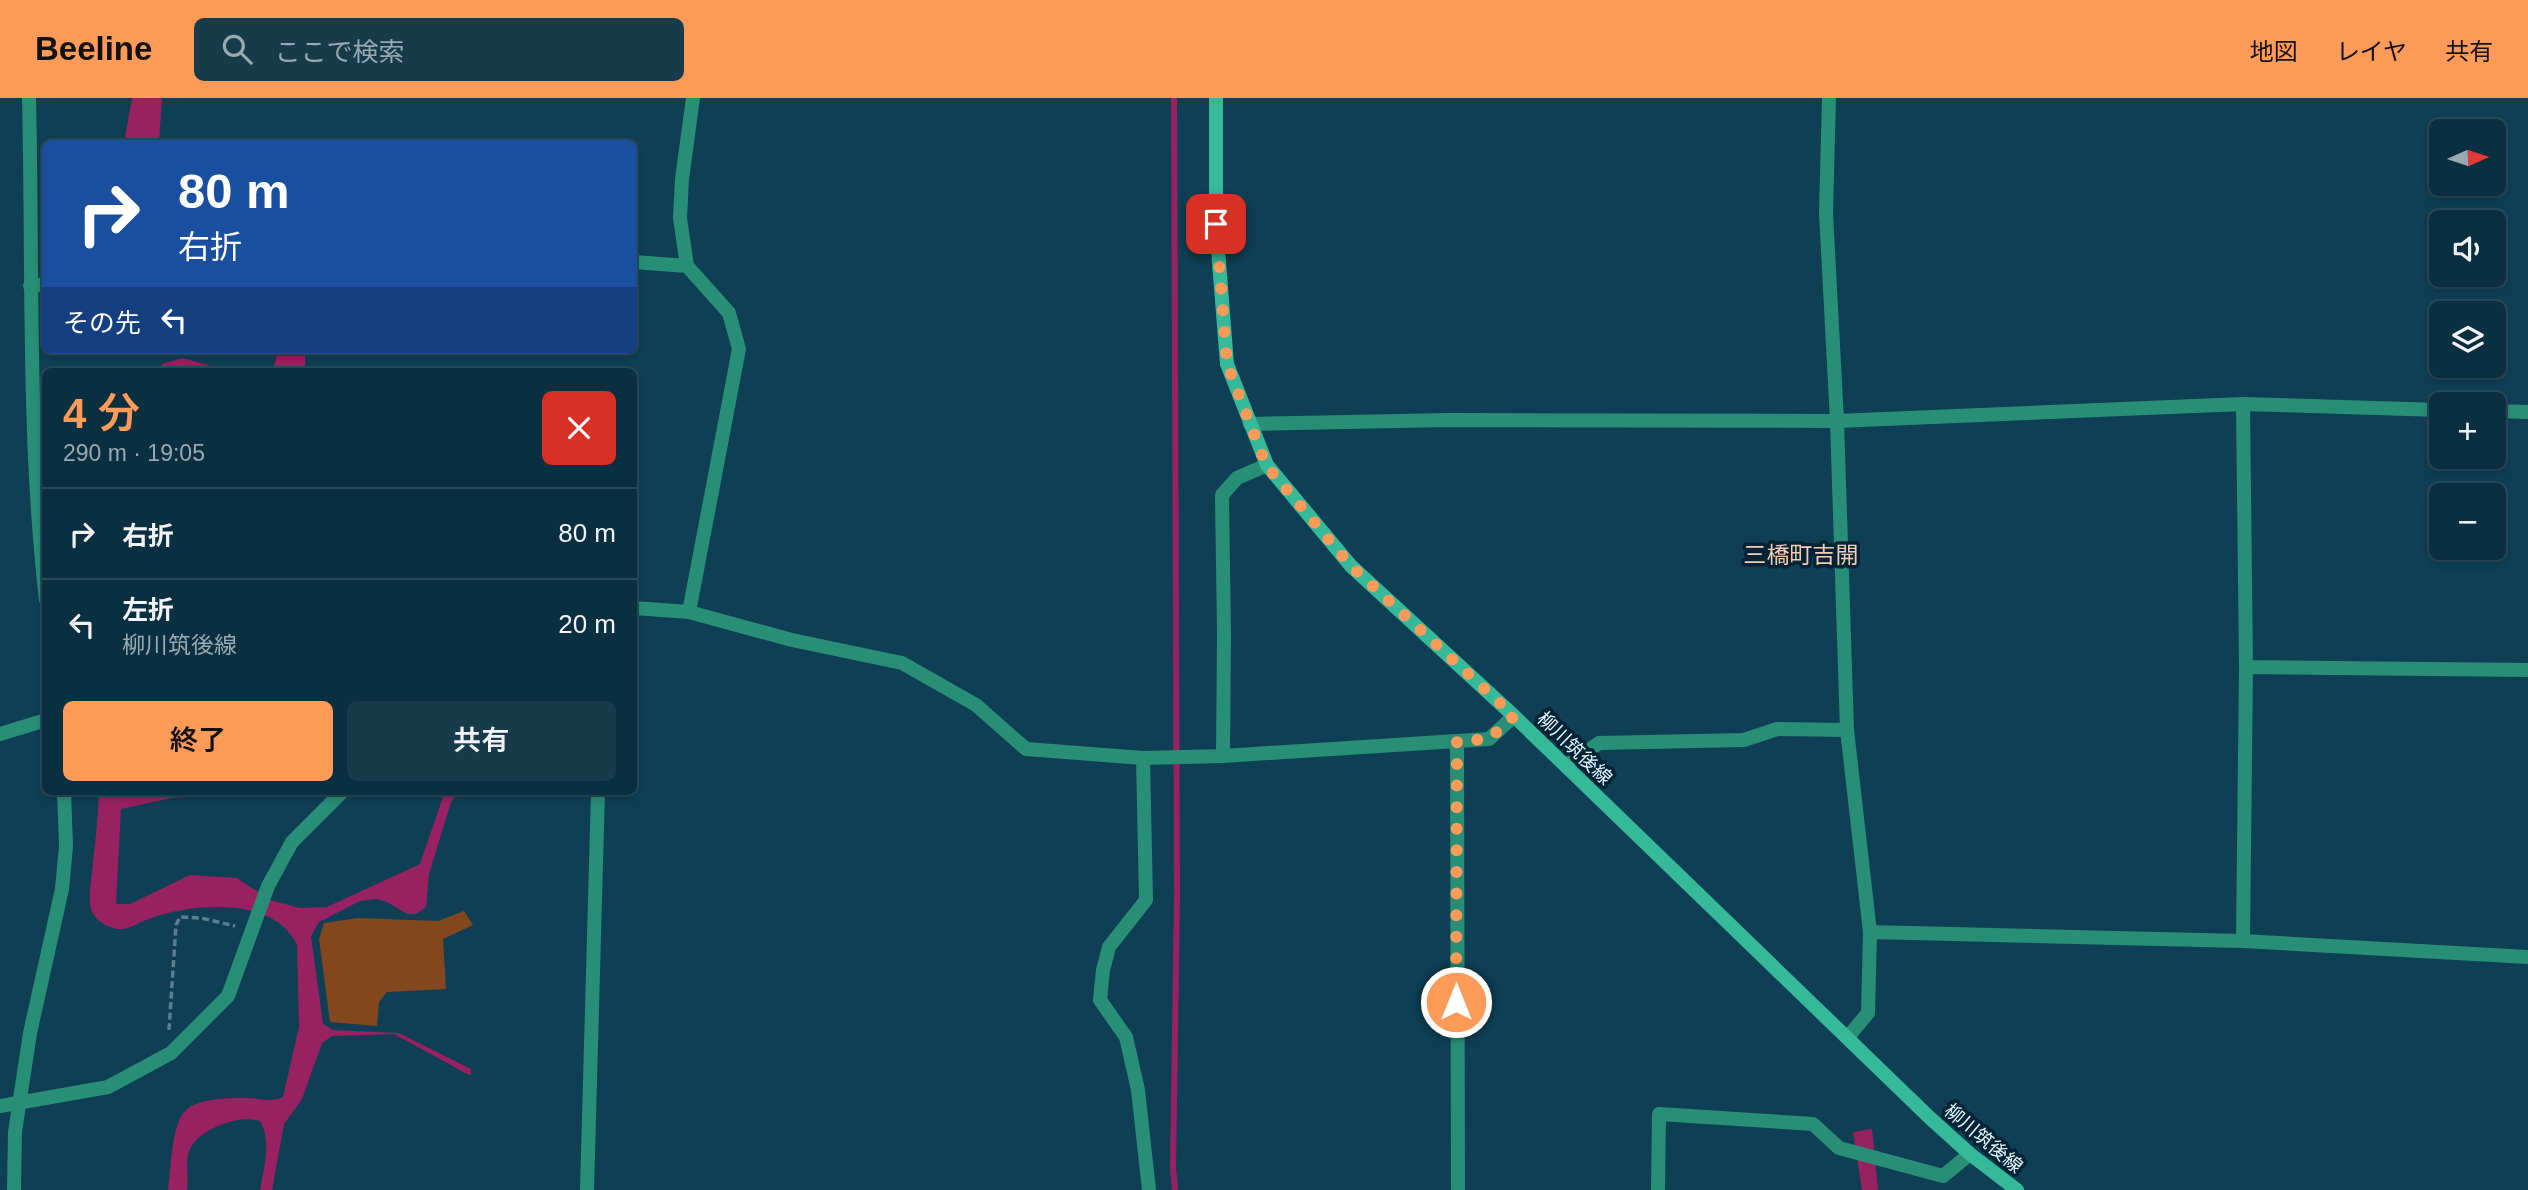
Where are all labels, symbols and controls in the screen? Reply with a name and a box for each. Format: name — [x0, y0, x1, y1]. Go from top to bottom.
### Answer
search box — [194, 18, 684, 81]
text: Beeline — [35, 30, 152, 67]
icon: search — [218, 30, 256, 68]
text: ここで検索 — [274, 37, 404, 67]
text: 地図 — [2250, 38, 2298, 65]
text: レイヤ — [2336, 38, 2407, 65]
text: 共有 — [2445, 38, 2493, 65]
north arrow — [2429, 119, 2506, 196]
map controls — [2429, 119, 2506, 560]
text: 80 m — [178, 164, 290, 218]
icon: right — [63, 168, 154, 259]
pin — [1186, 194, 1246, 254]
icon: arrive — [1197, 205, 1235, 243]
button: sound — [2429, 210, 2506, 287]
text: 右折 — [178, 229, 242, 265]
icon: left — [155, 301, 193, 339]
button: layers — [2429, 301, 2506, 378]
text: その先 — [63, 308, 141, 338]
text: 4 分 — [63, 390, 140, 437]
button: close — [542, 391, 616, 465]
button: + — [2429, 392, 2506, 469]
text: 290 m · 19:05 — [63, 440, 205, 466]
button: − — [2429, 483, 2506, 560]
icon: right — [63, 515, 101, 553]
text: 80 m — [558, 518, 616, 548]
text: 右折 — [122, 521, 174, 551]
district label: 三橋町吉開 — [1744, 542, 1859, 568]
text: 左折 — [122, 595, 174, 625]
icon: left — [63, 606, 101, 644]
text: 20 m — [558, 609, 616, 639]
text: 柳川筑後線 — [122, 632, 237, 658]
button: 終了 — [63, 701, 333, 781]
button: 共有 — [347, 701, 616, 781]
street label: 柳川筑後線 — [1533, 708, 1616, 789]
position arrow — [1419, 965, 1493, 1039]
street label: 柳川筑後線 — [1941, 1100, 2027, 1177]

